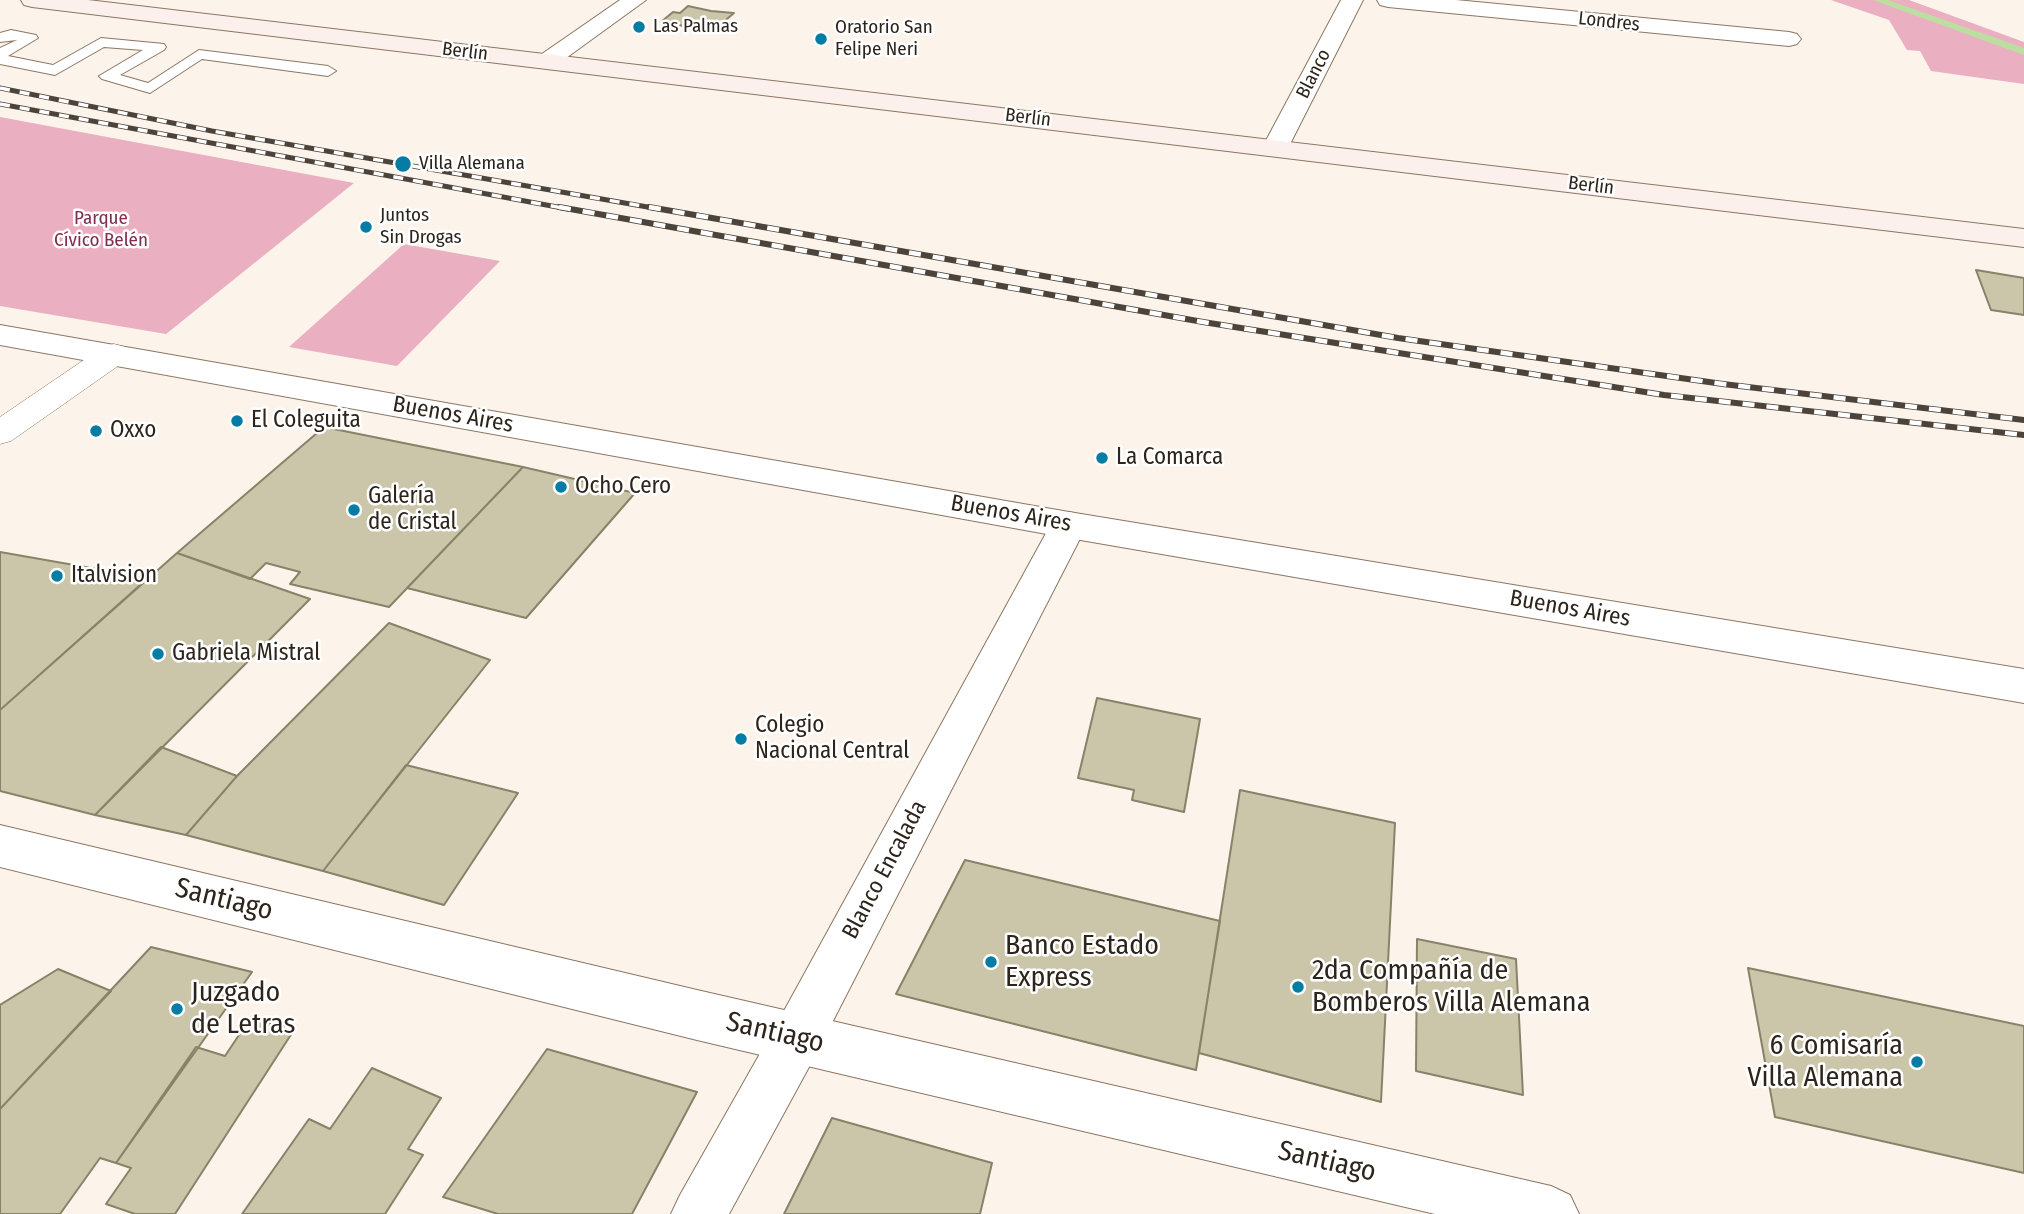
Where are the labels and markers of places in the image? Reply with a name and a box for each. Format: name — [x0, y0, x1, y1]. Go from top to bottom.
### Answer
place label: Las Palmas — [653, 16, 738, 38]
place label: Oratorio San Felipe Neri — [835, 17, 933, 61]
marker: Las Palmas — [631, 19, 647, 35]
marker: Oratorio San Felipe Neri — [813, 31, 829, 47]
place label: Villa Alemana — [419, 153, 525, 175]
marker: Villa Alemana — [393, 154, 413, 174]
place label: Juntos Sin Drogas — [380, 205, 462, 249]
marker: Juntos Sin Drogas — [358, 219, 374, 235]
place label: El Coleguita — [251, 407, 361, 435]
marker: El Coleguita — [229, 413, 245, 429]
place label: Oxxo — [110, 417, 156, 445]
marker: Oxxo — [88, 423, 104, 439]
place label: La Comarca — [1116, 444, 1223, 472]
marker: La Comarca — [1094, 450, 1110, 466]
place label: Ocho Cero — [575, 473, 671, 501]
marker: Ocho Cero — [553, 479, 569, 495]
place label: Galería de Cristal — [368, 483, 457, 537]
marker: Galería de Cristal — [346, 502, 362, 518]
place label: Italvision — [71, 562, 157, 590]
marker: Italvision — [49, 568, 65, 584]
place label: Gabriela Mistral — [172, 640, 320, 668]
marker: Gabriela Mistral — [150, 646, 166, 662]
place label: Colegio Nacional Central — [755, 712, 909, 766]
marker: Colegio Nacional Central — [733, 731, 749, 747]
place label: Banco Estado Express — [1005, 929, 1159, 995]
marker: Banco Estado Express — [983, 954, 999, 970]
place label: 2da Compañía de Bomberos Villa Alemana — [1312, 954, 1590, 1020]
place label: Juzgado de Letras — [191, 976, 296, 1042]
marker: 2da Compañía de Bomberos Villa Alemana — [1290, 979, 1306, 995]
marker: Juzgado de Letras — [169, 1001, 185, 1017]
place label: 6 Comisaría Villa Alemana — [1747, 1029, 1903, 1095]
marker: 6 Comisaría Villa Alemana — [1909, 1054, 1925, 1070]

